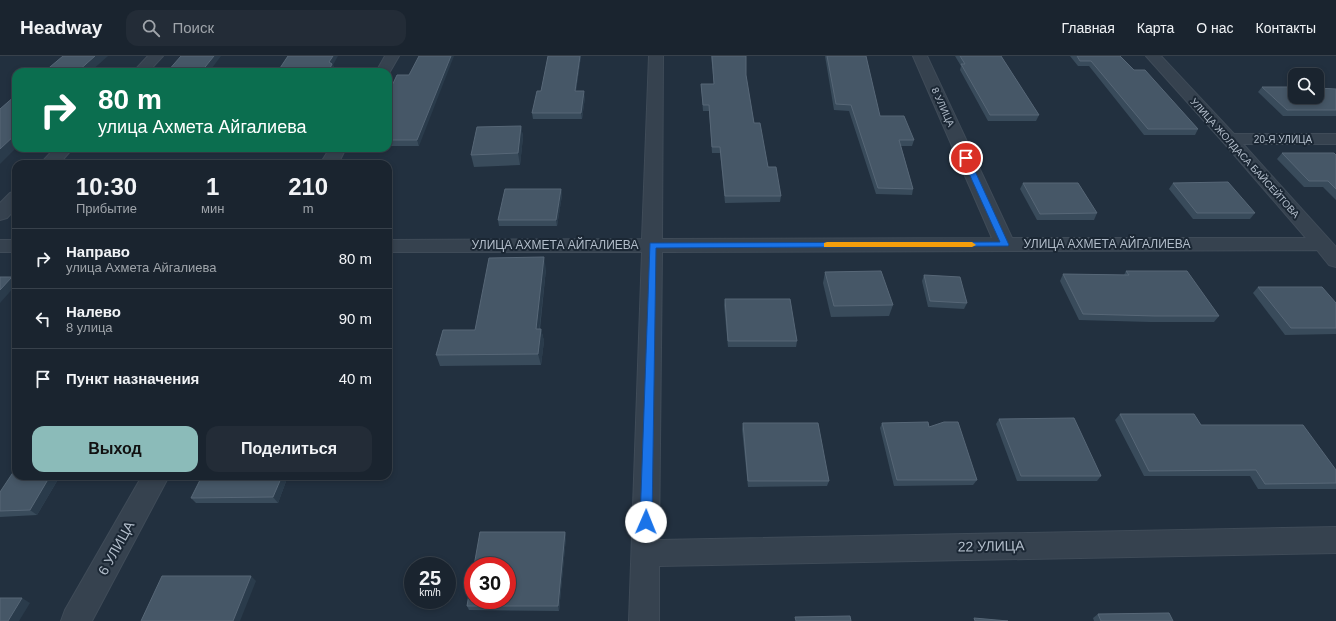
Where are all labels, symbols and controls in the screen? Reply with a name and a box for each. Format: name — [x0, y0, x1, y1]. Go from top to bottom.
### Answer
search box — [126, 10, 406, 46]
text: Headway — [20, 17, 102, 38]
icon: search — [140, 17, 162, 39]
text: Поиск — [172, 19, 214, 36]
text: Главная — [1061, 20, 1115, 36]
text: Карта — [1137, 20, 1174, 36]
text: О нас — [1196, 20, 1234, 36]
text: Контакты — [1256, 20, 1316, 36]
map controls — [1288, 68, 1324, 104]
button: search — [1288, 68, 1324, 104]
icon: right — [32, 84, 84, 136]
text: 80 m — [98, 84, 162, 115]
street label: 8 УЛИЦА — [929, 85, 957, 129]
street label: УЛИЦА ЖОЛДАСА БАЙСЕЙТОВА — [1188, 95, 1303, 220]
text: улица Ахмета Айгалиева — [98, 117, 307, 137]
street label: 20-Я УЛИЦА — [1254, 134, 1312, 145]
pin — [949, 141, 983, 175]
icon: arrive — [955, 147, 977, 169]
text: 10:30 — [76, 173, 137, 200]
text: 1 — [206, 173, 219, 200]
text: 210 — [288, 173, 328, 200]
text: Прибытие — [76, 201, 137, 216]
text: мин — [201, 201, 224, 216]
text: m — [303, 201, 314, 216]
street label: УЛИЦА АХМЕТА АЙГАЛИЕВА — [1024, 236, 1190, 251]
street label: УЛИЦА АХМЕТА АЙГАЛИЕВА — [472, 237, 638, 252]
text: Направо — [66, 243, 130, 260]
icon: right — [32, 248, 54, 270]
text: 80 m — [339, 250, 372, 267]
text: улица Ахмета Айгалиева — [66, 260, 217, 275]
text: Налево — [66, 303, 121, 320]
icon: left — [32, 308, 54, 330]
text: 90 m — [339, 310, 372, 327]
text: 8 улица — [66, 320, 113, 335]
icon: arrive — [32, 368, 54, 390]
text: Пункт назначения — [66, 370, 199, 387]
text: 40 m — [339, 370, 372, 387]
button: Выход — [32, 426, 198, 472]
button: Поделиться — [206, 426, 372, 472]
position arrow — [625, 501, 667, 543]
street label: 6 УЛИЦА — [95, 518, 138, 578]
street label: 22 УЛИЦА — [957, 537, 1025, 555]
speed limit sign: 30 — [464, 557, 516, 609]
text: 25 — [419, 567, 441, 589]
text: km/h — [419, 587, 441, 598]

